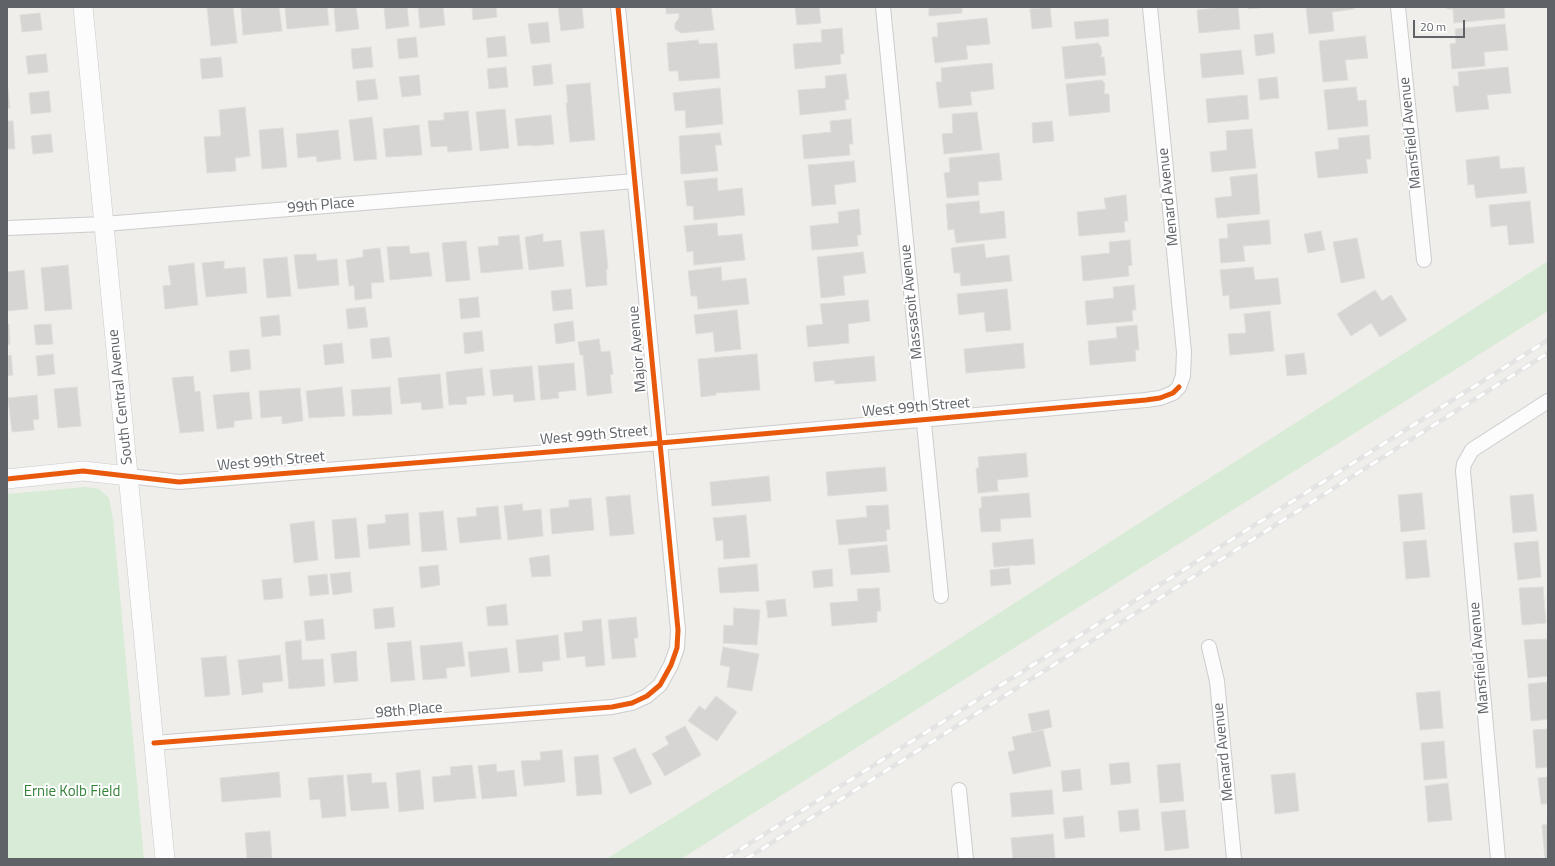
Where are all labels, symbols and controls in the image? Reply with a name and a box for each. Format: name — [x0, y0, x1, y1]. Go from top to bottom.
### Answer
scale bar — [1415, 12, 1467, 38]
text: 20 m — [1420, 17, 1446, 36]
street label: Mansfield Avenue — [1396, 76, 1426, 190]
street label: Menard Avenue — [1155, 147, 1183, 247]
street label: 99th Place — [287, 194, 355, 218]
street label: Massasoit Avenue — [897, 244, 927, 360]
street label: Major Avenue — [625, 305, 651, 393]
street label: South Central Avenue — [105, 328, 137, 466]
street label: West 99th Street — [861, 394, 971, 422]
street label: West 99th Street — [539, 422, 649, 450]
street label: West 99th Street — [216, 448, 326, 476]
street label: Mansfield Avenue — [1466, 601, 1494, 715]
street label: 98th Place — [375, 699, 443, 723]
street label: Menard Avenue — [1210, 702, 1238, 802]
park label: Ernie Kolb Field — [24, 783, 120, 801]

